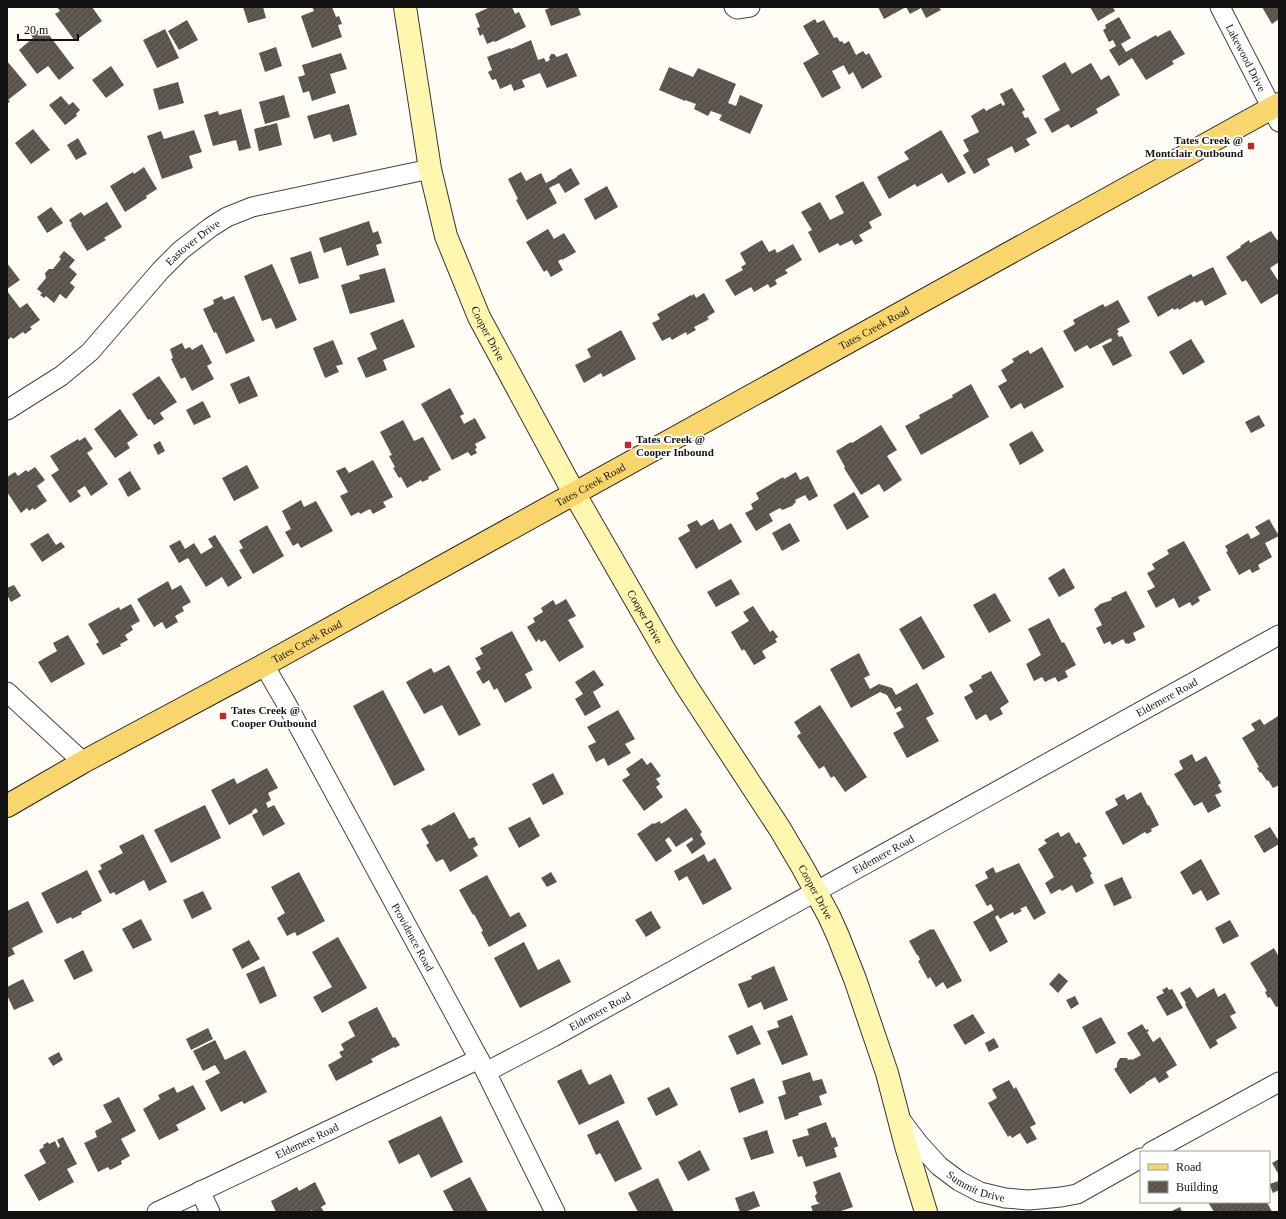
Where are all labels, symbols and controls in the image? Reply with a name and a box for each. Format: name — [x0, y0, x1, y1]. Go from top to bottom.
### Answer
scale bar — [18, 16, 78, 42]
street label: Lakewood Drive — [1224, 22, 1268, 94]
text: 20 m — [24, 23, 49, 37]
place label: Tates Creek @ Montclair Outbound — [1145, 134, 1243, 159]
marker: Tates Creek @ Montclair Outbound — [1246, 141, 1256, 151]
street label: Eastover Drive — [163, 217, 222, 268]
street label: Cooper Drive — [469, 304, 508, 363]
street label: Tates Creek Road — [837, 304, 911, 352]
place label: Tates Creek @ Cooper Inbound — [636, 433, 714, 458]
marker: Tates Creek @ Cooper Inbound — [623, 440, 633, 450]
street label: Tates Creek Road — [553, 460, 628, 509]
street label: Cooper Drive — [625, 588, 666, 646]
street label: Tates Creek Road — [270, 617, 344, 666]
street label: Eldemere Road — [1134, 675, 1200, 719]
place label: Tates Creek @ Cooper Outbound — [231, 704, 317, 729]
marker: Tates Creek @ Cooper Outbound — [218, 711, 228, 721]
street label: Eldemere Road — [850, 832, 916, 876]
street label: Cooper Drive — [796, 863, 836, 921]
street label: Providence Road — [390, 901, 436, 973]
street label: Eldemere Road — [567, 989, 633, 1033]
street label: Eldemere Road — [274, 1120, 341, 1161]
legend — [1140, 1151, 1270, 1203]
text: Road — [1176, 1160, 1201, 1174]
street label: Summit Drive — [945, 1168, 1006, 1204]
text: Building — [1176, 1180, 1218, 1194]

